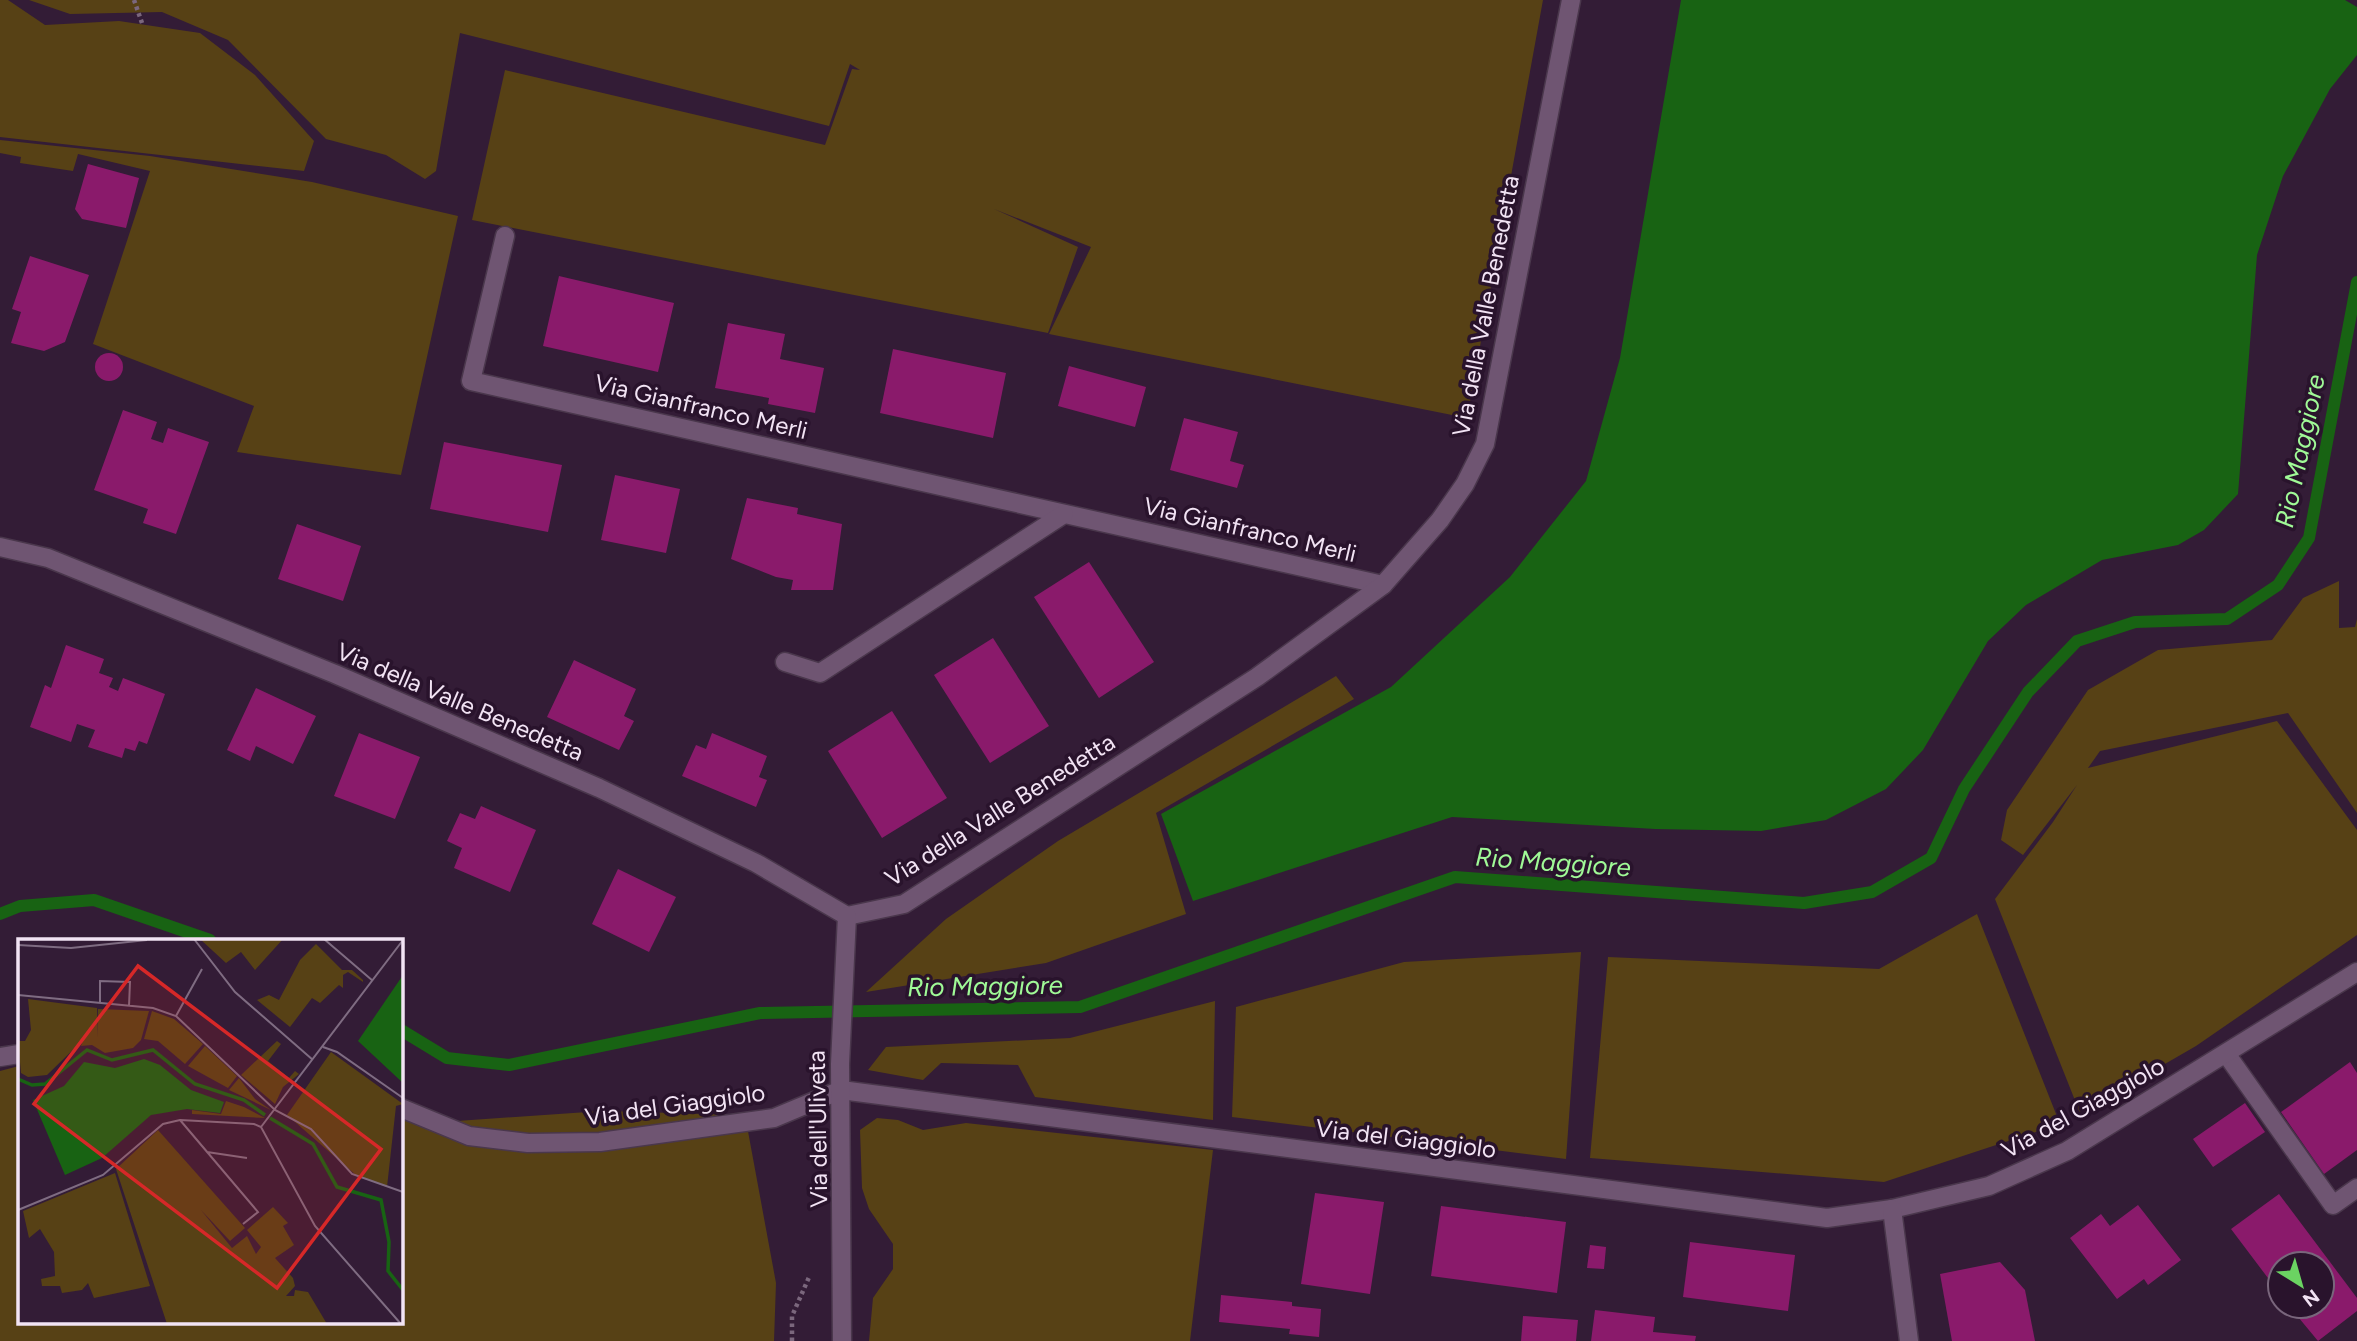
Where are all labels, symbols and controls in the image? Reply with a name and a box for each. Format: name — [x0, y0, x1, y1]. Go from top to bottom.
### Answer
street label: Via della Valle Benedetta — [1446, 173, 1525, 439]
street label: Via Gianfranco Merli — [592, 368, 810, 445]
water label: Rio Maggiore — [2268, 371, 2332, 531]
street label: Via Gianfranco Merli — [1141, 491, 1359, 568]
street label: Via della Valle Benedetta — [332, 636, 588, 767]
street label: Via della Valle Benedetta — [879, 727, 1120, 892]
water label: Rio Maggiore — [1474, 841, 1632, 883]
inset map — [18, 939, 402, 1324]
water label: Rio Maggiore — [907, 969, 1063, 1003]
street label: Via dell'Uliveta — [802, 1050, 833, 1208]
street label: Via del Giaggiolo — [1996, 1051, 2169, 1164]
street label: Via del Giaggiolo — [583, 1078, 767, 1132]
street label: Via del Giaggiolo — [1314, 1113, 1498, 1164]
north arrow — [2266, 1250, 2336, 1320]
text: N — [2298, 1285, 2324, 1312]

